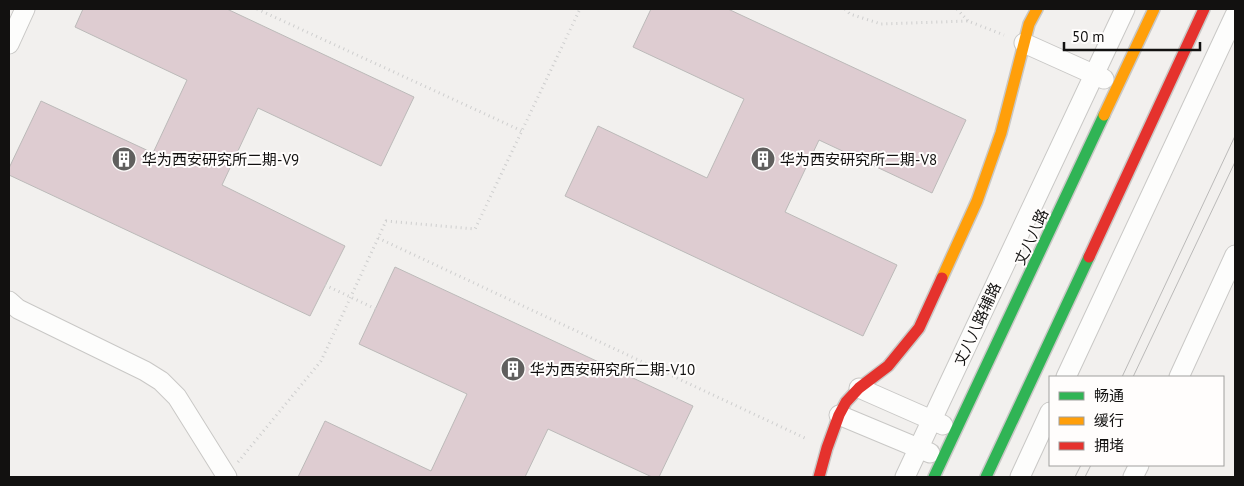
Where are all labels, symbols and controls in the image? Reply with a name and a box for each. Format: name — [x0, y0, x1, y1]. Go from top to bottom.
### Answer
scale bar — [1064, 20, 1200, 52]
text: 50 m — [1072, 27, 1105, 46]
building icon: 华为西安研究所二期-V9 — [111, 146, 137, 172]
building icon: 华为西安研究所二期-V8 — [750, 146, 776, 172]
place label: 华为西安研究所二期-V9 — [142, 150, 299, 169]
place label: 华为西安研究所二期-V8 — [780, 150, 937, 169]
street label: 丈八八路 — [1010, 206, 1052, 268]
street label: 丈八八路辅路 — [949, 279, 1005, 369]
building icon: 华为西安研究所二期-V10 — [500, 356, 526, 382]
place label: 华为西安研究所二期-V10 — [530, 360, 695, 379]
legend — [1049, 376, 1224, 466]
text: 畅通 — [1094, 386, 1124, 405]
text: 缓行 — [1094, 411, 1124, 430]
text: 拥堵 — [1094, 436, 1124, 455]

